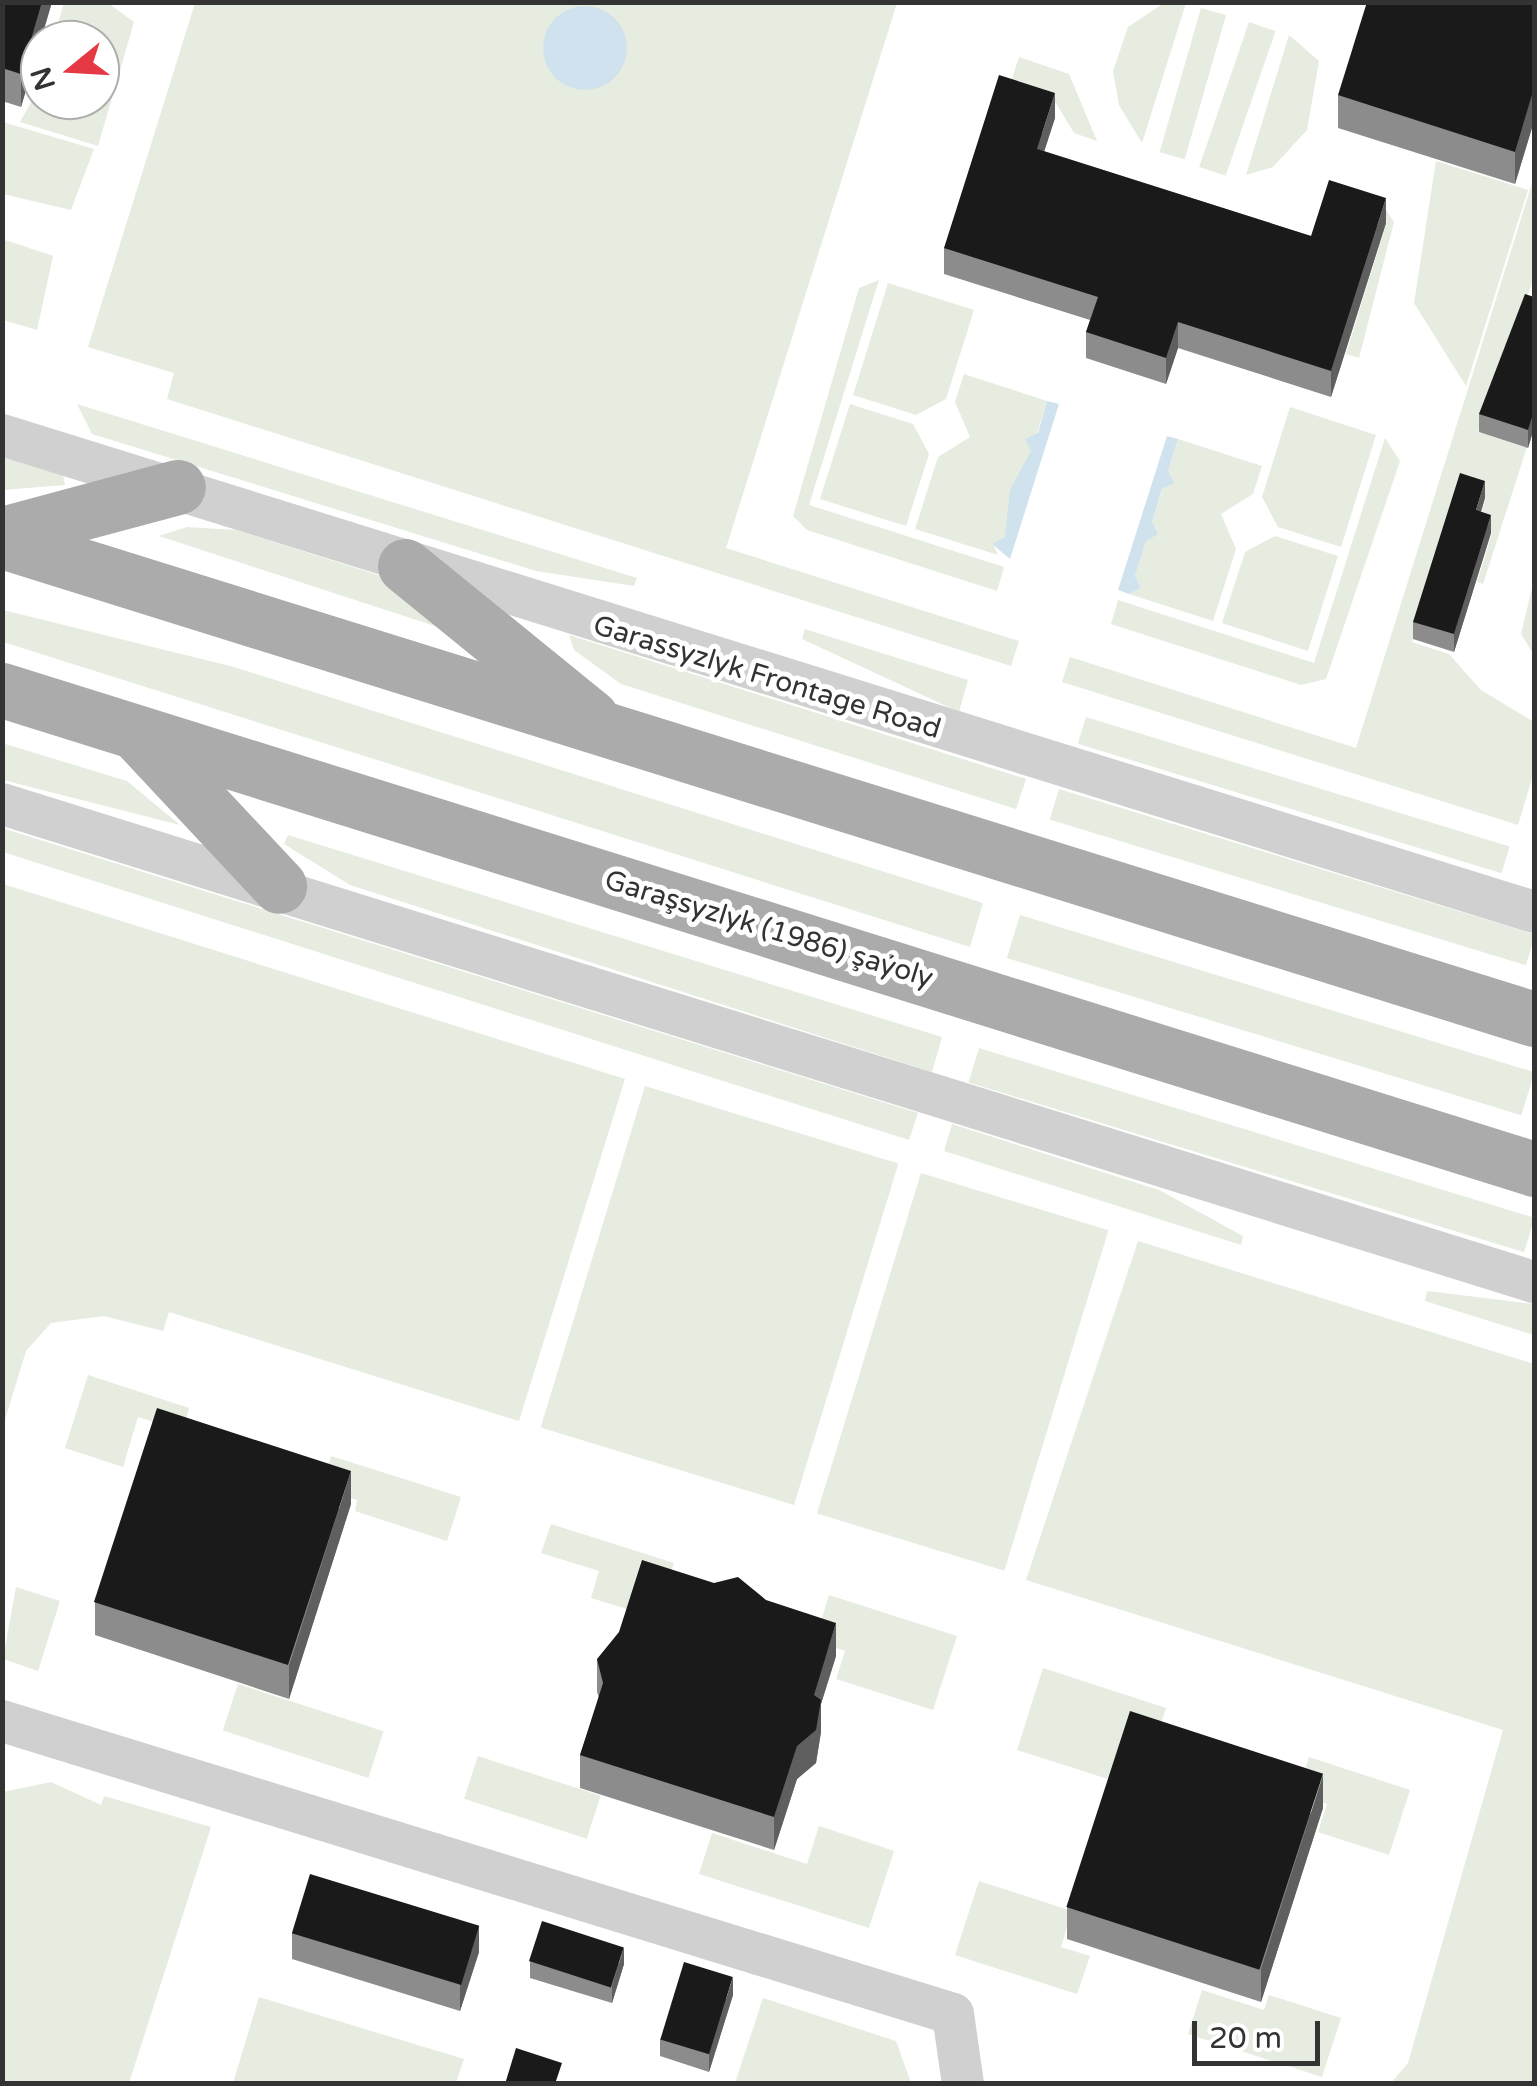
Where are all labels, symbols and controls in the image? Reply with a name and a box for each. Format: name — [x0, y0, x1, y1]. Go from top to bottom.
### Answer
north arrow — [20, 20, 120, 120]
text: N — [24, 63, 63, 95]
street label: Garassyzlyk Frontage Road — [589, 608, 945, 746]
street label: Garaşsyzlyk (1986) şaýoly — [601, 863, 937, 995]
scale bar — [1197, 2001, 1324, 2063]
text: 20 m — [1209, 2020, 1282, 2057]

